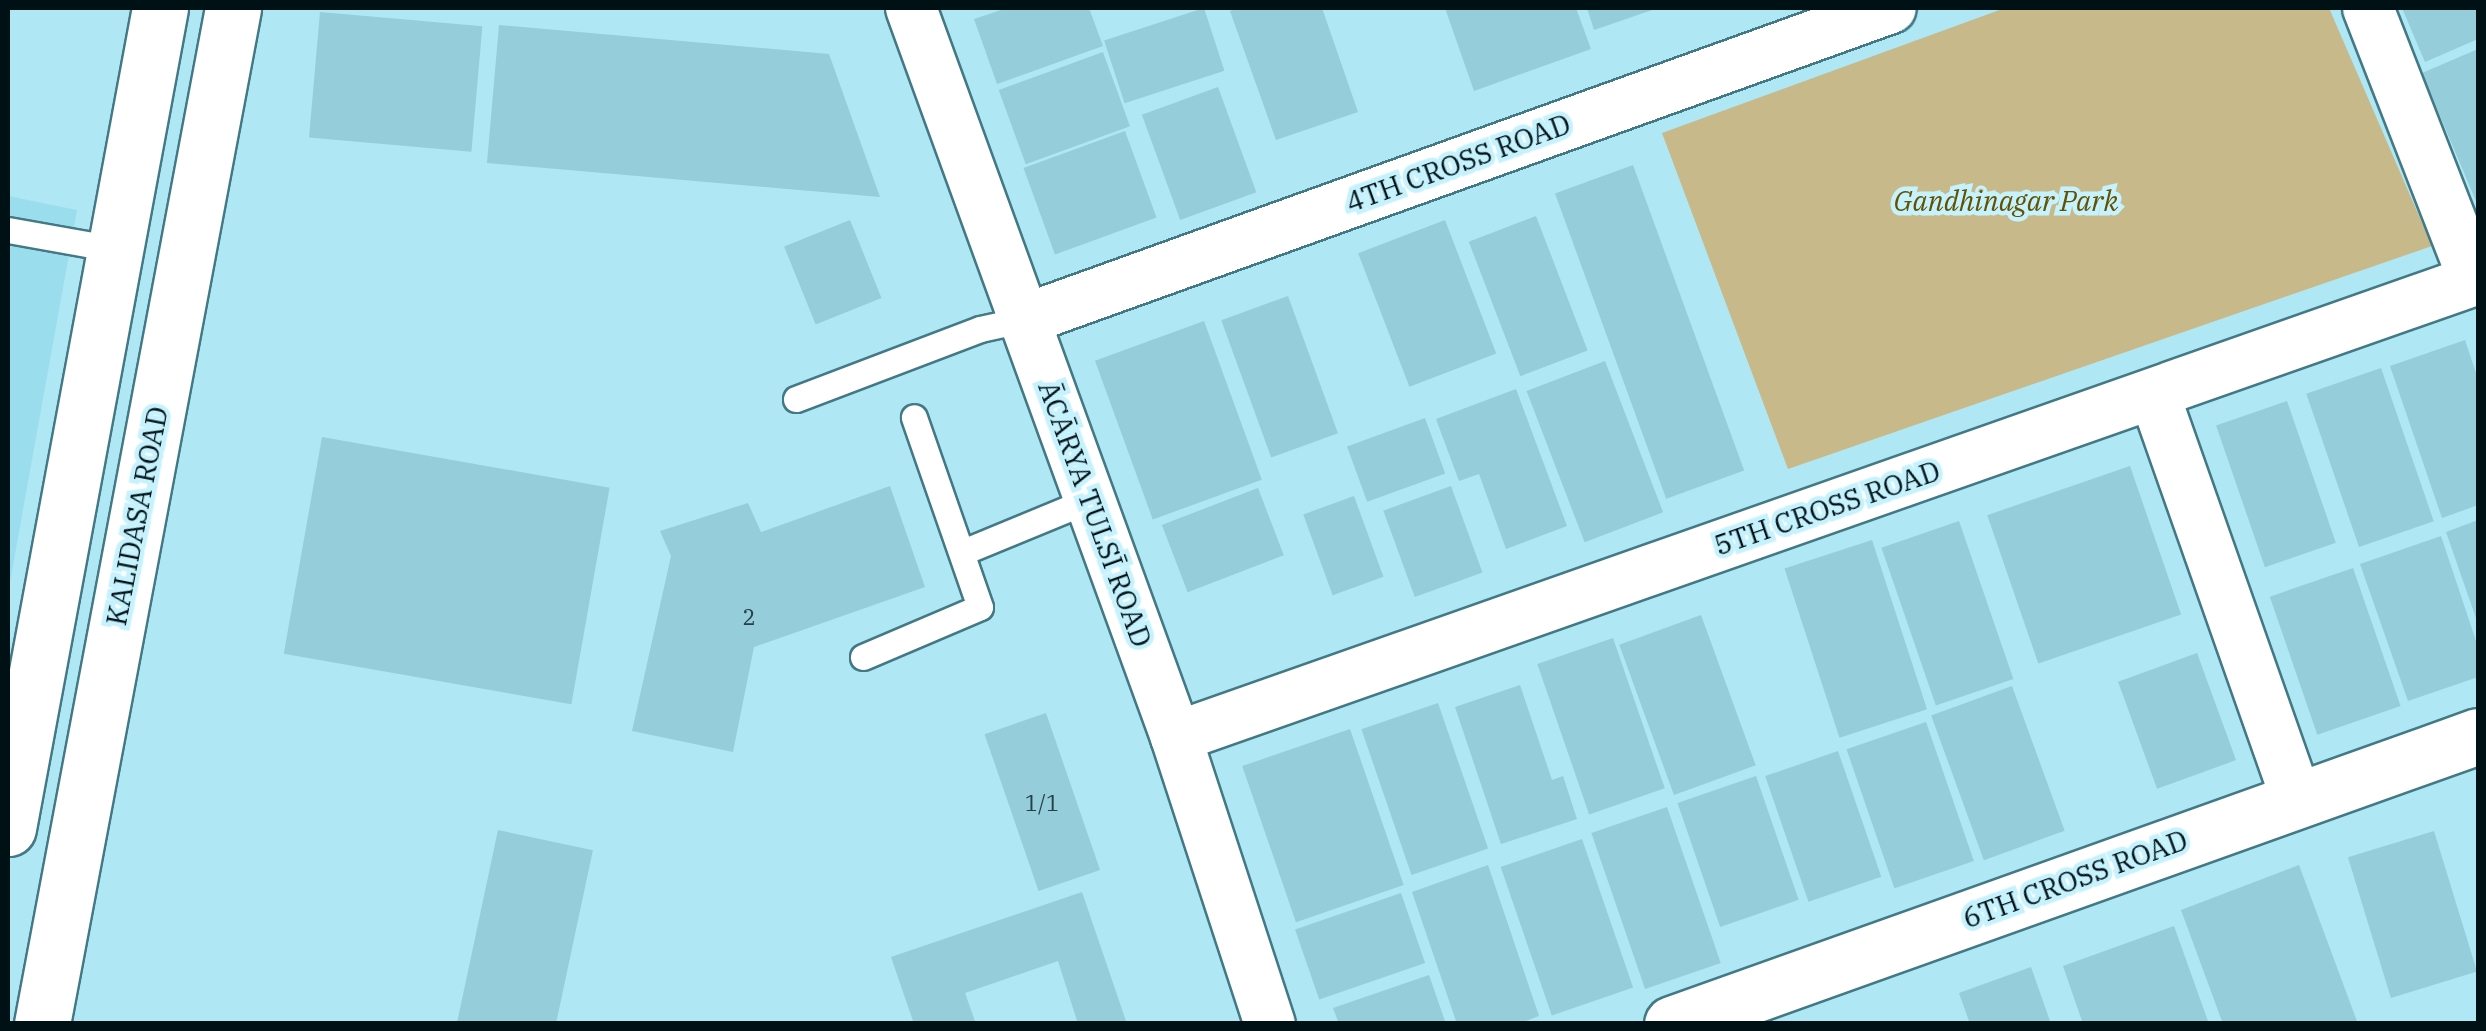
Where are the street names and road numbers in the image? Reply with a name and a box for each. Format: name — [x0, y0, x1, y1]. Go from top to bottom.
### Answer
street label: 4TH CROSS ROAD — [1341, 107, 1575, 219]
street label: ĀCĀRYA TULSĪ ROAD — [1031, 377, 1159, 651]
street label: KALIDASA ROAD — [99, 404, 175, 628]
street label: 5TH CROSS ROAD — [1710, 454, 1944, 562]
street label: 6TH CROSS ROAD — [1958, 823, 2192, 935]

